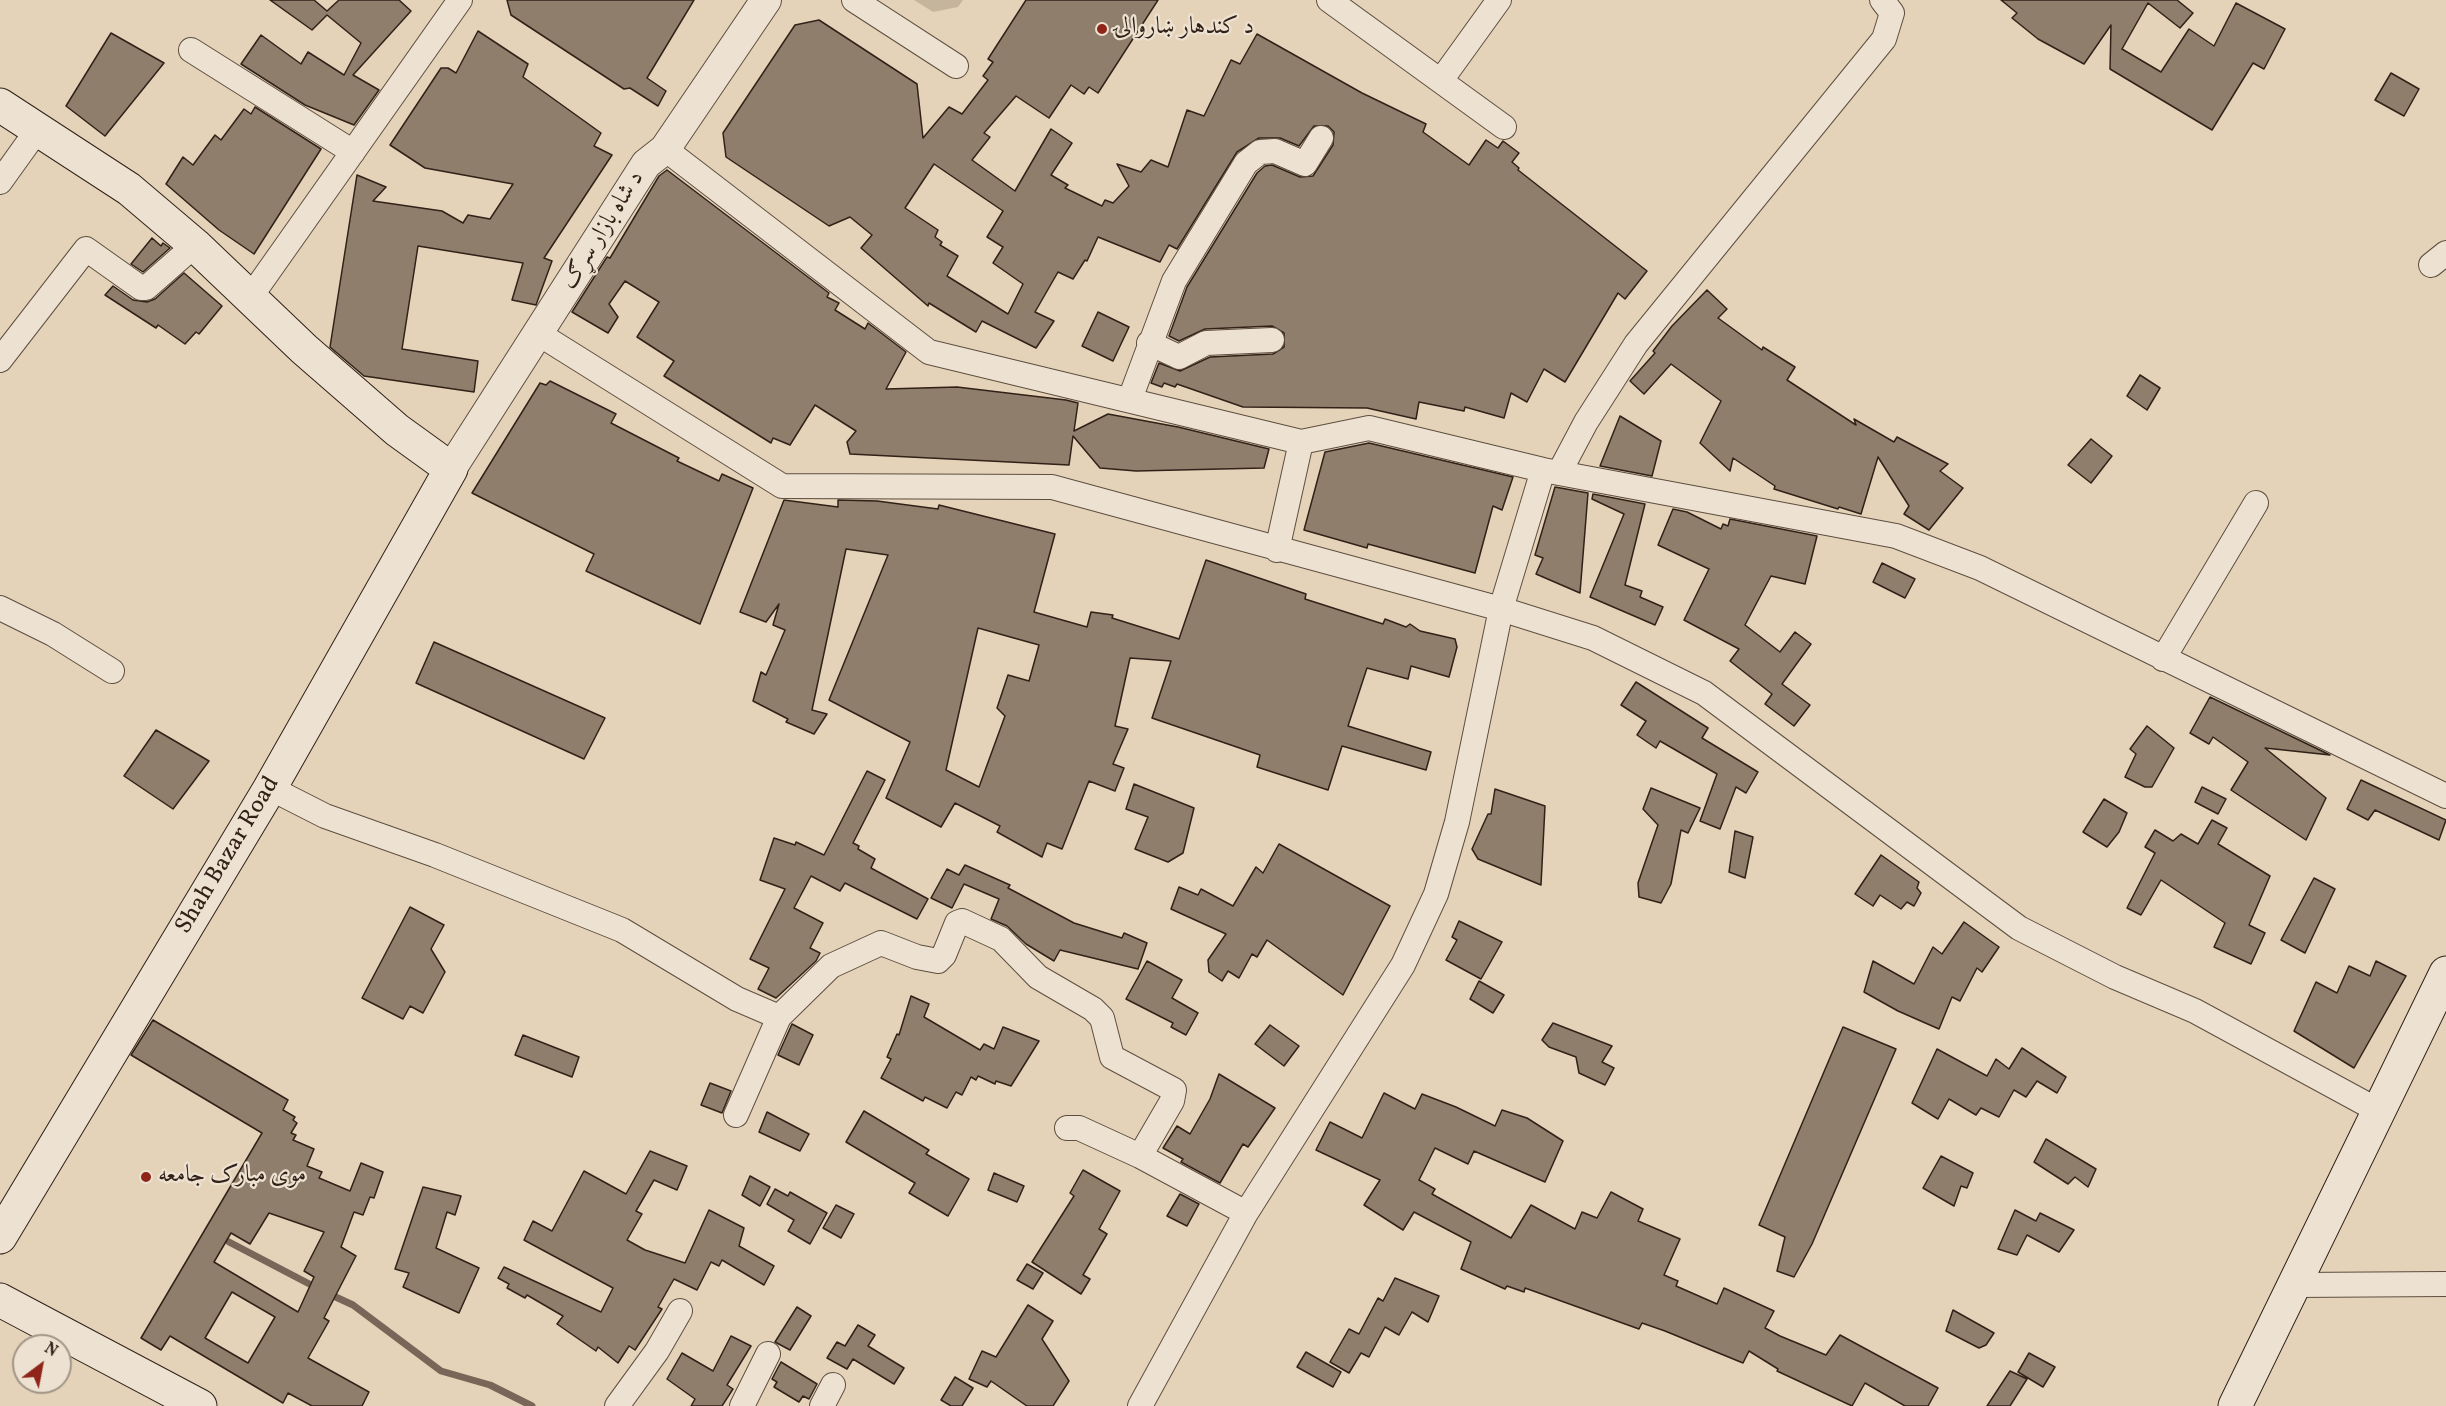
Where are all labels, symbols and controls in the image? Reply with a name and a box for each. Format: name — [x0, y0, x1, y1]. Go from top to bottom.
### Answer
place label: د کندهار ښاروالۍ — [1114, 15, 1254, 43]
marker: د کندهار ښاروالۍ — [1095, 22, 1109, 36]
street label: د شاه بازار سړګ — [556, 166, 652, 296]
street label: Shah Bazar Road — [171, 772, 287, 940]
place label: موی مبارک جامعه — [158, 1163, 306, 1191]
marker: موی مبارک جامعه — [139, 1170, 153, 1184]
north arrow — [12, 1334, 72, 1394]
text: N — [40, 1338, 61, 1363]

